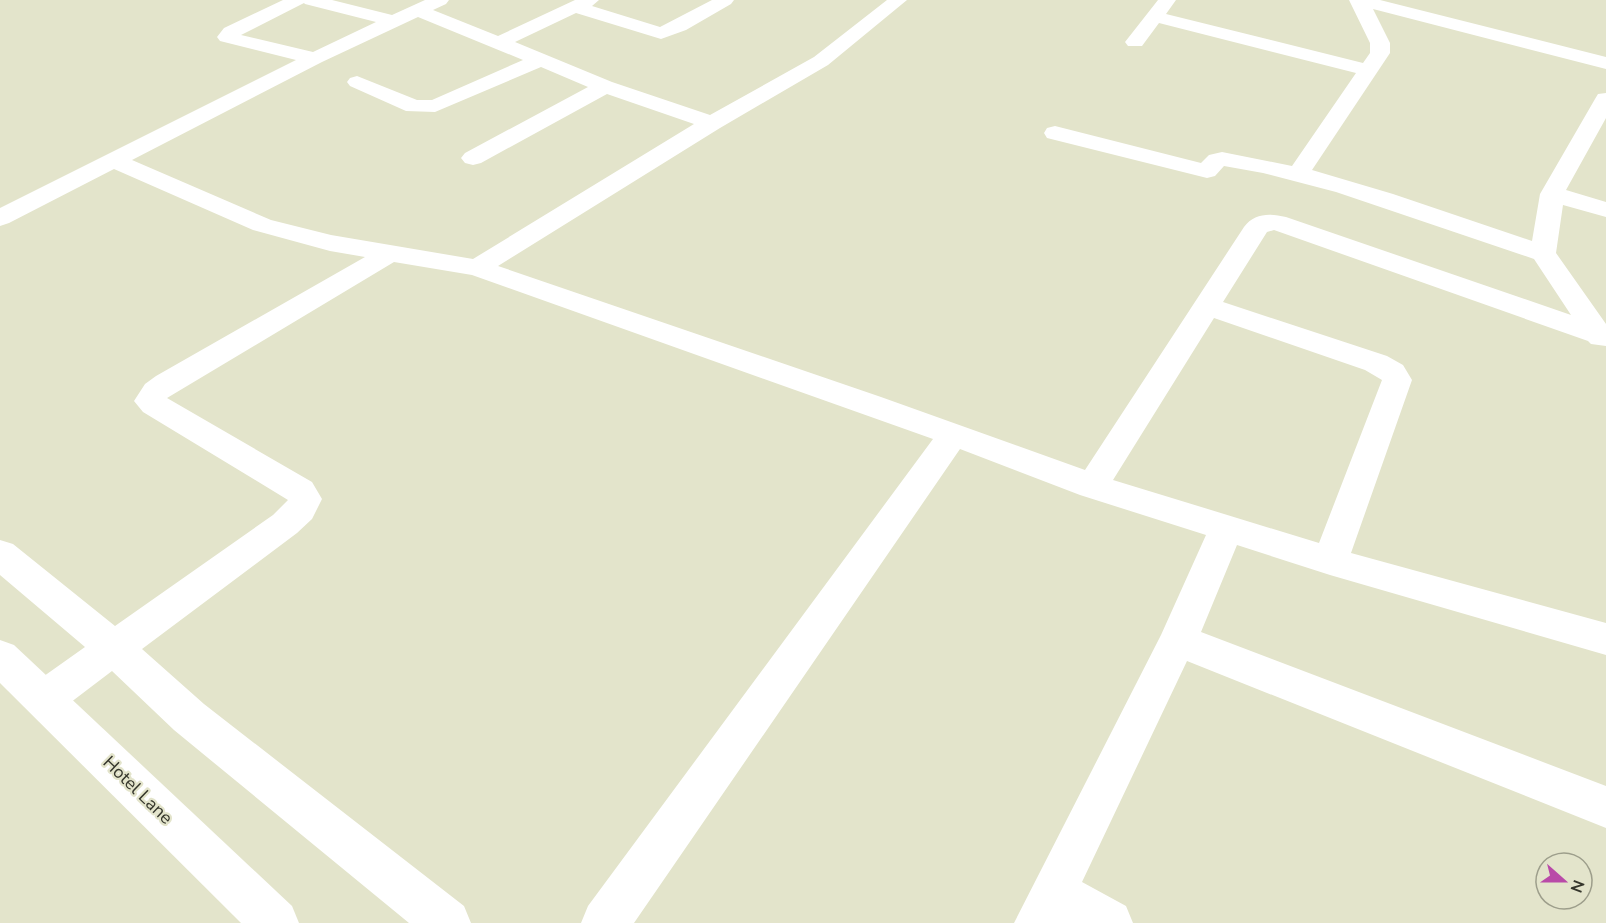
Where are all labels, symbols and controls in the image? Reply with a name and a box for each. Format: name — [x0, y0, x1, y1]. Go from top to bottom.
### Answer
street label: Hotel Lane — [98, 751, 178, 829]
north arrow — [1534, 851, 1594, 911]
text: N — [1565, 876, 1589, 896]

